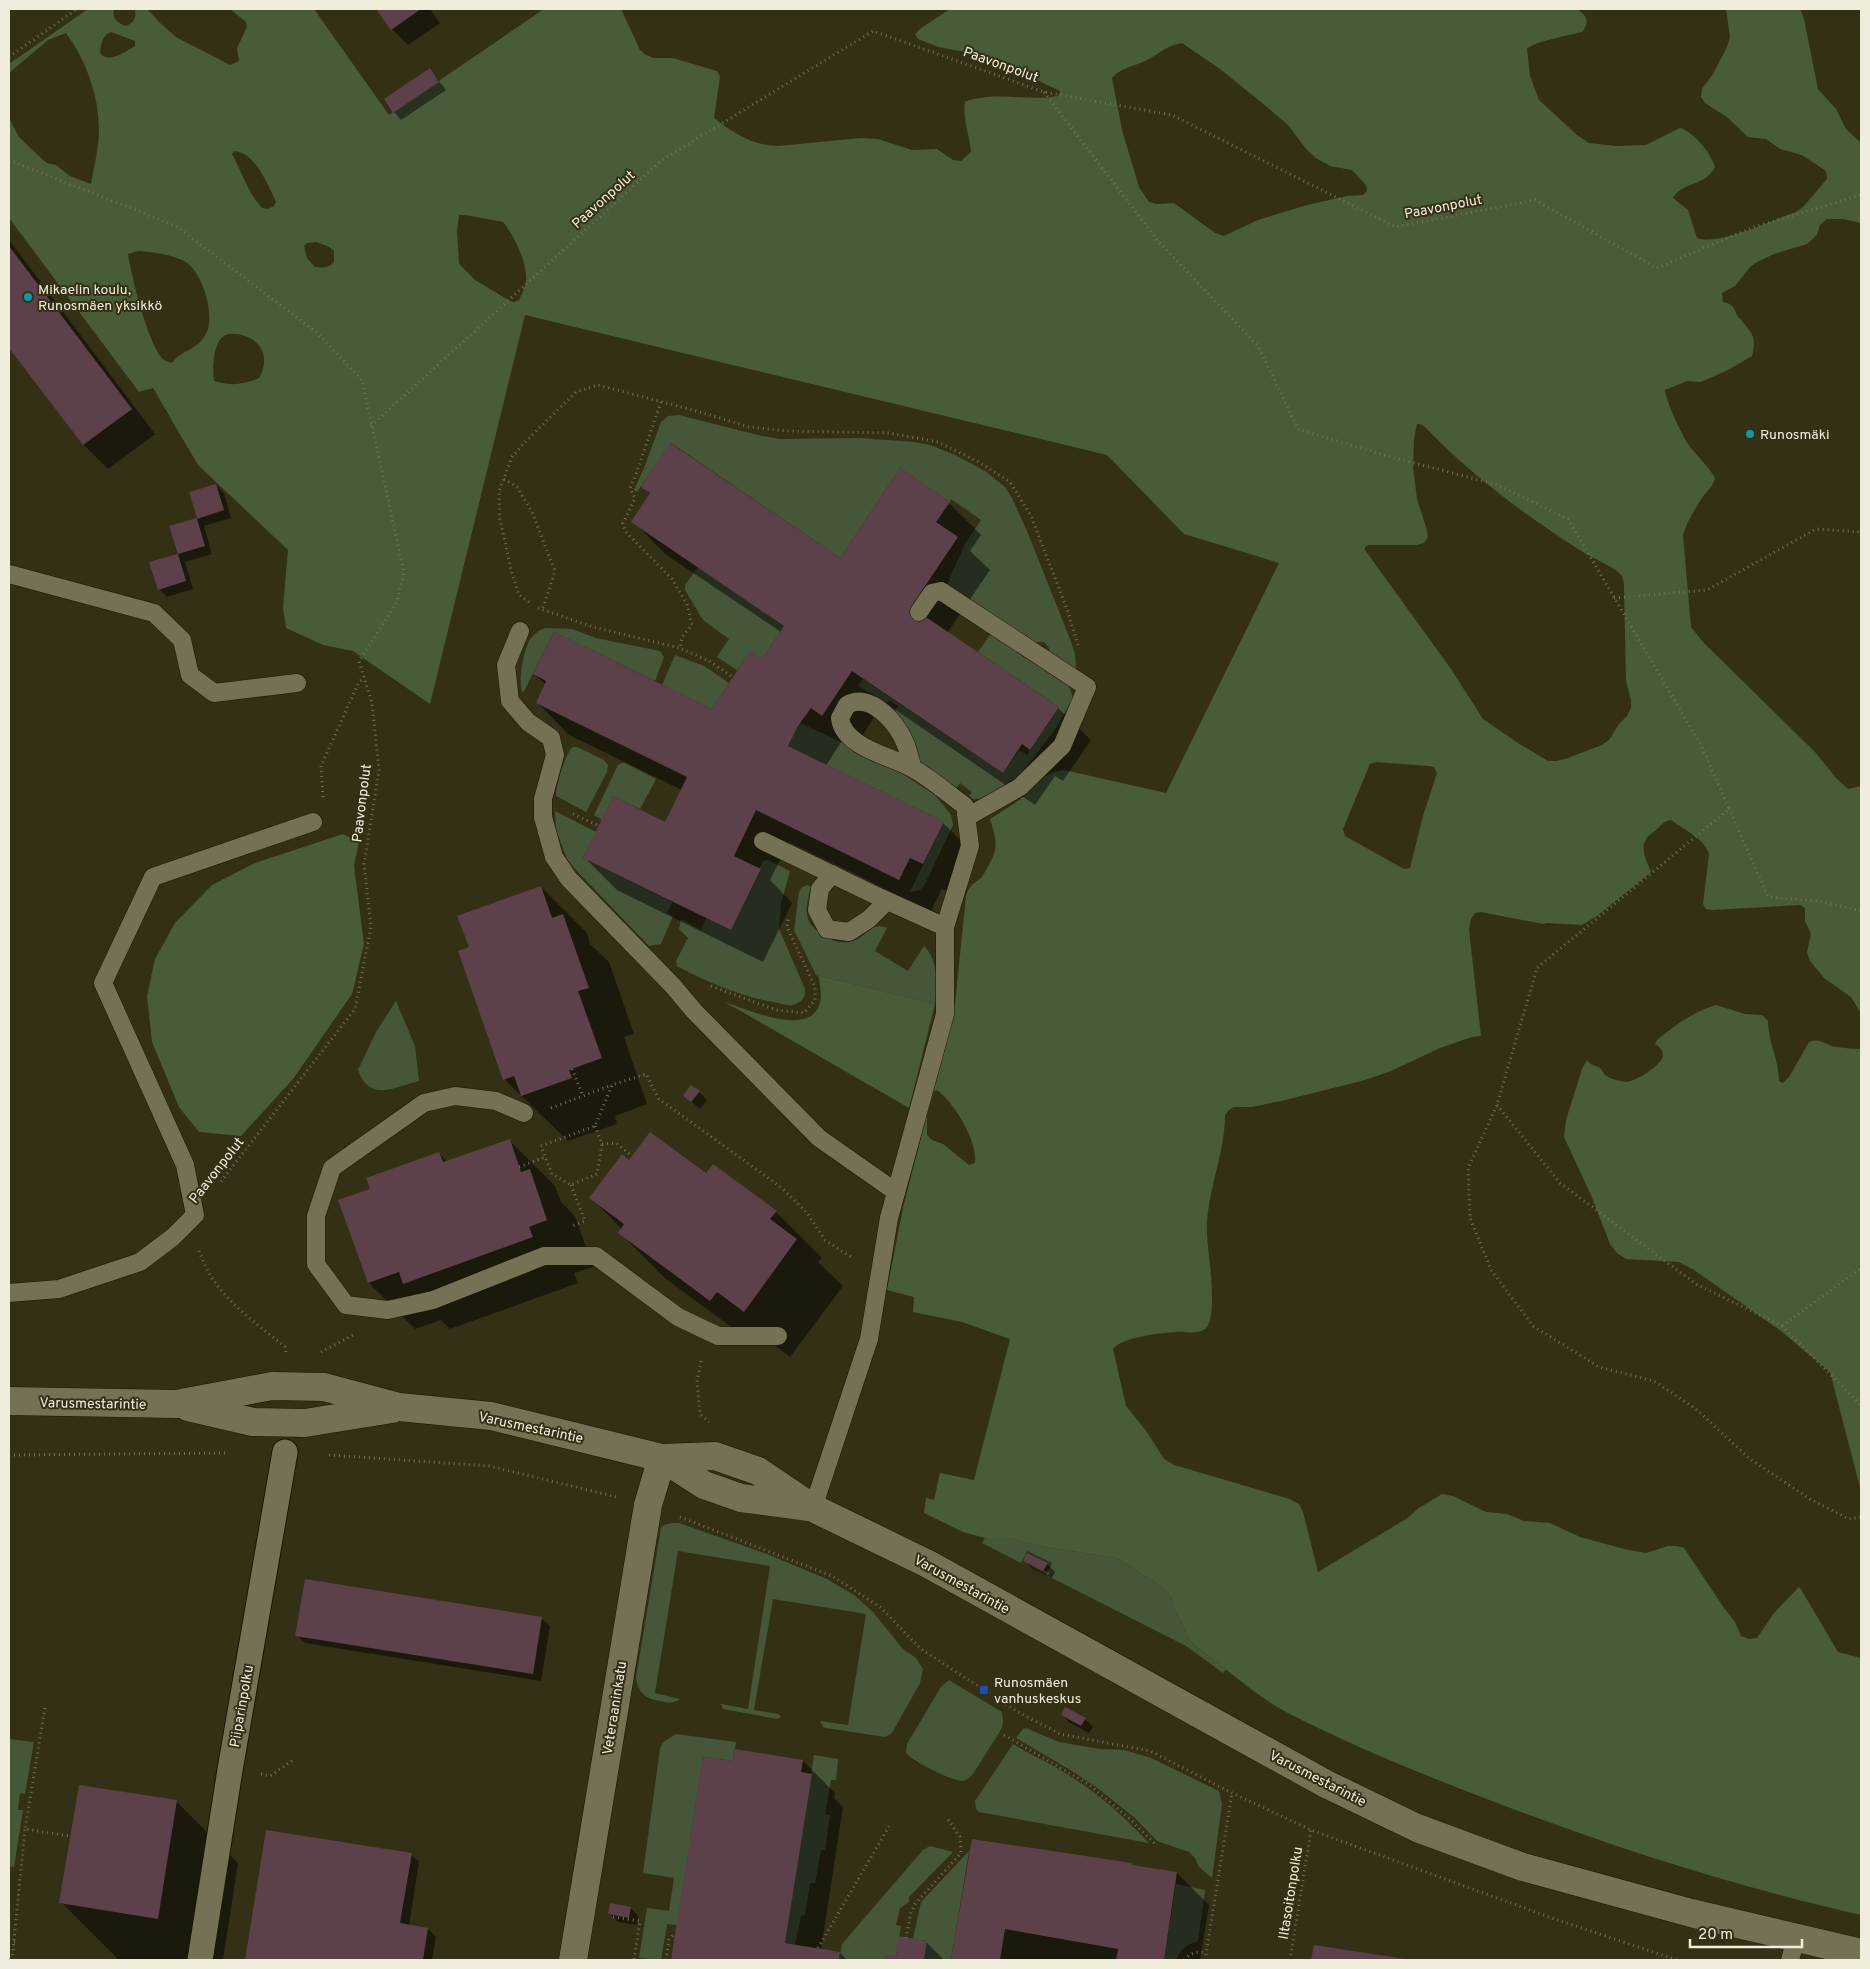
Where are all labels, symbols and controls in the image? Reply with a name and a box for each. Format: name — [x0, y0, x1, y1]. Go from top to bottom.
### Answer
street label: Paavonpolut — [960, 44, 1041, 87]
street label: Paavonpolut — [569, 167, 639, 233]
street label: Paavonpolut — [1403, 192, 1484, 223]
place label: Mikaelin koulu, Runosmäen yksikkö — [38, 282, 163, 315]
marker: Mikaelin koulu, Runosmäen yksikkö — [22, 291, 34, 303]
place label: Runosmäki — [1760, 427, 1830, 444]
marker: Runosmäki — [1744, 428, 1756, 440]
street label: Paavonpolut — [349, 763, 376, 843]
street label: Paavonpolut — [186, 1135, 248, 1207]
street label: Varusmestarintie — [39, 1395, 146, 1414]
street label: Varusmestarintie — [477, 1409, 585, 1448]
street label: Varusmestarintie — [910, 1552, 1012, 1619]
street label: Veteraaninkatu — [600, 1660, 631, 1756]
street label: Piiparinpolku — [227, 1664, 258, 1749]
place label: Runosmäen vanhuskeskus — [994, 1675, 1081, 1708]
marker: Runosmäen vanhuskeskus — [978, 1684, 990, 1696]
street label: Varusmestarintie — [1266, 1748, 1369, 1811]
street label: Iltasoitonpolku — [1276, 1846, 1307, 1941]
scale bar — [1690, 1916, 1802, 1948]
text: 20 m — [1698, 1926, 1733, 1945]

